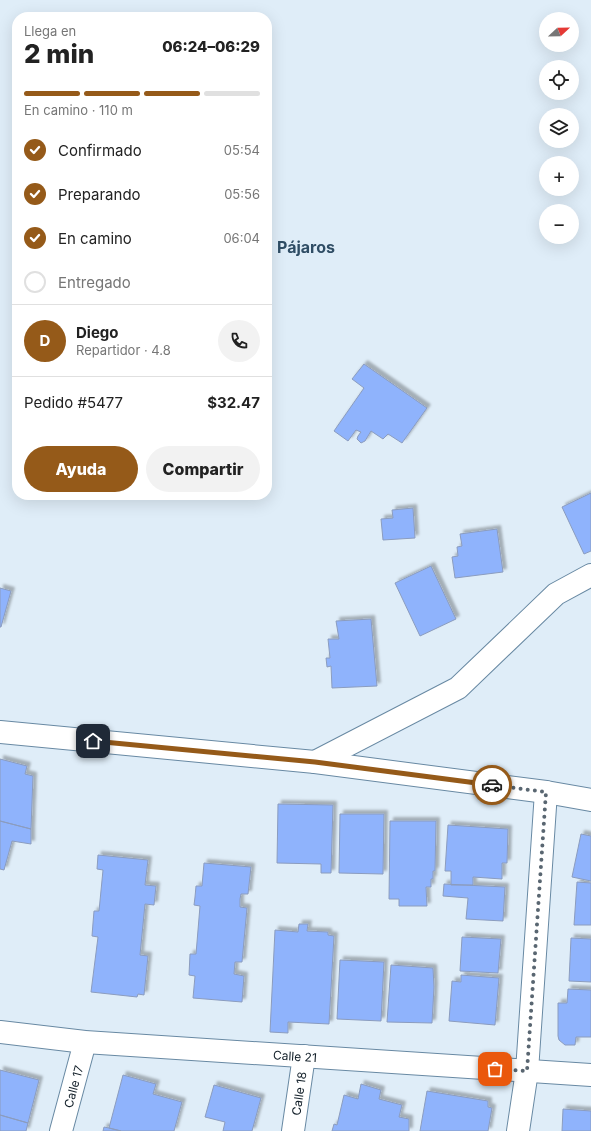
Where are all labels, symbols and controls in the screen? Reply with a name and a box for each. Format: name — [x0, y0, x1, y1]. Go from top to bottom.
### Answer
north arrow — [539, 12, 579, 52]
map controls — [539, 12, 579, 244]
text: Llega en — [24, 23, 76, 39]
text: 06:24–06:29 — [162, 37, 260, 56]
text: 2 min — [24, 38, 94, 69]
button: locate — [539, 60, 579, 100]
text: En camino · 110 m — [24, 102, 133, 118]
button: layers — [539, 108, 579, 148]
icon: check — [24, 139, 46, 161]
text: Confirmado — [58, 141, 142, 160]
text: 05:54 — [224, 142, 260, 158]
button: + — [539, 156, 579, 196]
icon: check — [24, 183, 46, 205]
text: Preparando — [58, 185, 141, 204]
text: 05:56 — [224, 186, 260, 202]
button: − — [539, 204, 579, 244]
icon: check — [24, 227, 46, 249]
text: En camino — [58, 229, 132, 248]
text: 06:04 — [223, 230, 260, 246]
district label: Pájaros — [277, 237, 335, 257]
text: Entregado — [58, 273, 131, 292]
button: phone — [218, 320, 260, 362]
text: Diego — [76, 323, 119, 342]
text: D — [40, 331, 50, 350]
text: Repartidor · 4.8 — [76, 342, 171, 358]
text: Pedido #5477 — [24, 393, 123, 412]
text: $32.47 — [207, 393, 260, 412]
button: Ayuda — [24, 446, 138, 492]
button: Compartir — [146, 446, 260, 492]
pin — [76, 724, 110, 758]
icon: home — [82, 730, 104, 752]
courier — [472, 765, 512, 805]
icon: car — [481, 774, 503, 796]
street label: Calle 21 — [273, 1047, 317, 1065]
pin — [478, 1052, 512, 1086]
icon: bag — [484, 1058, 506, 1080]
street label: Calle 17 — [60, 1063, 86, 1109]
street label: Calle 18 — [288, 1071, 309, 1116]

